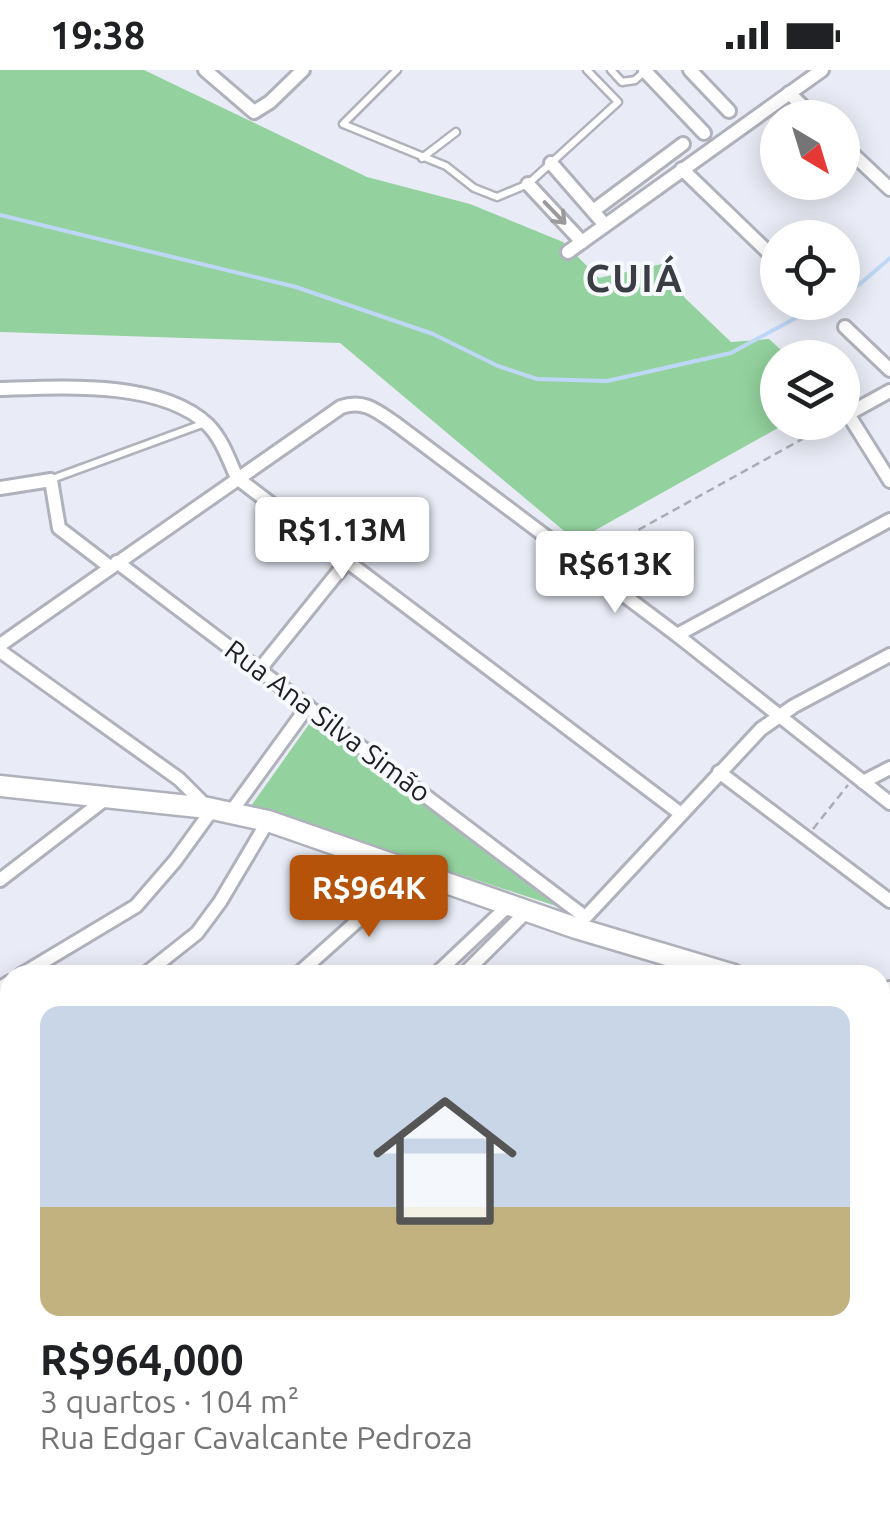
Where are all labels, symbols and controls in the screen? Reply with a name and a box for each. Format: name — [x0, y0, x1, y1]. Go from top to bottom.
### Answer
text: 19:38 — [50, 14, 145, 56]
north arrow — [760, 100, 860, 200]
map controls — [760, 100, 860, 440]
one-way arrow — [543, 201, 567, 225]
button: locate — [760, 220, 860, 320]
district label: CUIÁ — [585, 254, 685, 299]
button: layers — [760, 340, 860, 440]
pin: R$1.13M — [250, 497, 434, 582]
text: R$1.13M — [277, 511, 407, 547]
pin: R$613K — [534, 531, 696, 616]
text: R$613K — [558, 545, 672, 581]
street label: Rua Ana Silva Simão — [220, 633, 437, 808]
pin: R$964K — [288, 855, 450, 940]
text: R$964K — [312, 869, 426, 905]
icon: home — [355, 1071, 535, 1251]
text: R$964,000 — [40, 1336, 244, 1383]
text: 3 quartos · 104 m² — [40, 1383, 299, 1419]
text: Rua Edgar Cavalcante Pedroza — [40, 1419, 473, 1455]

